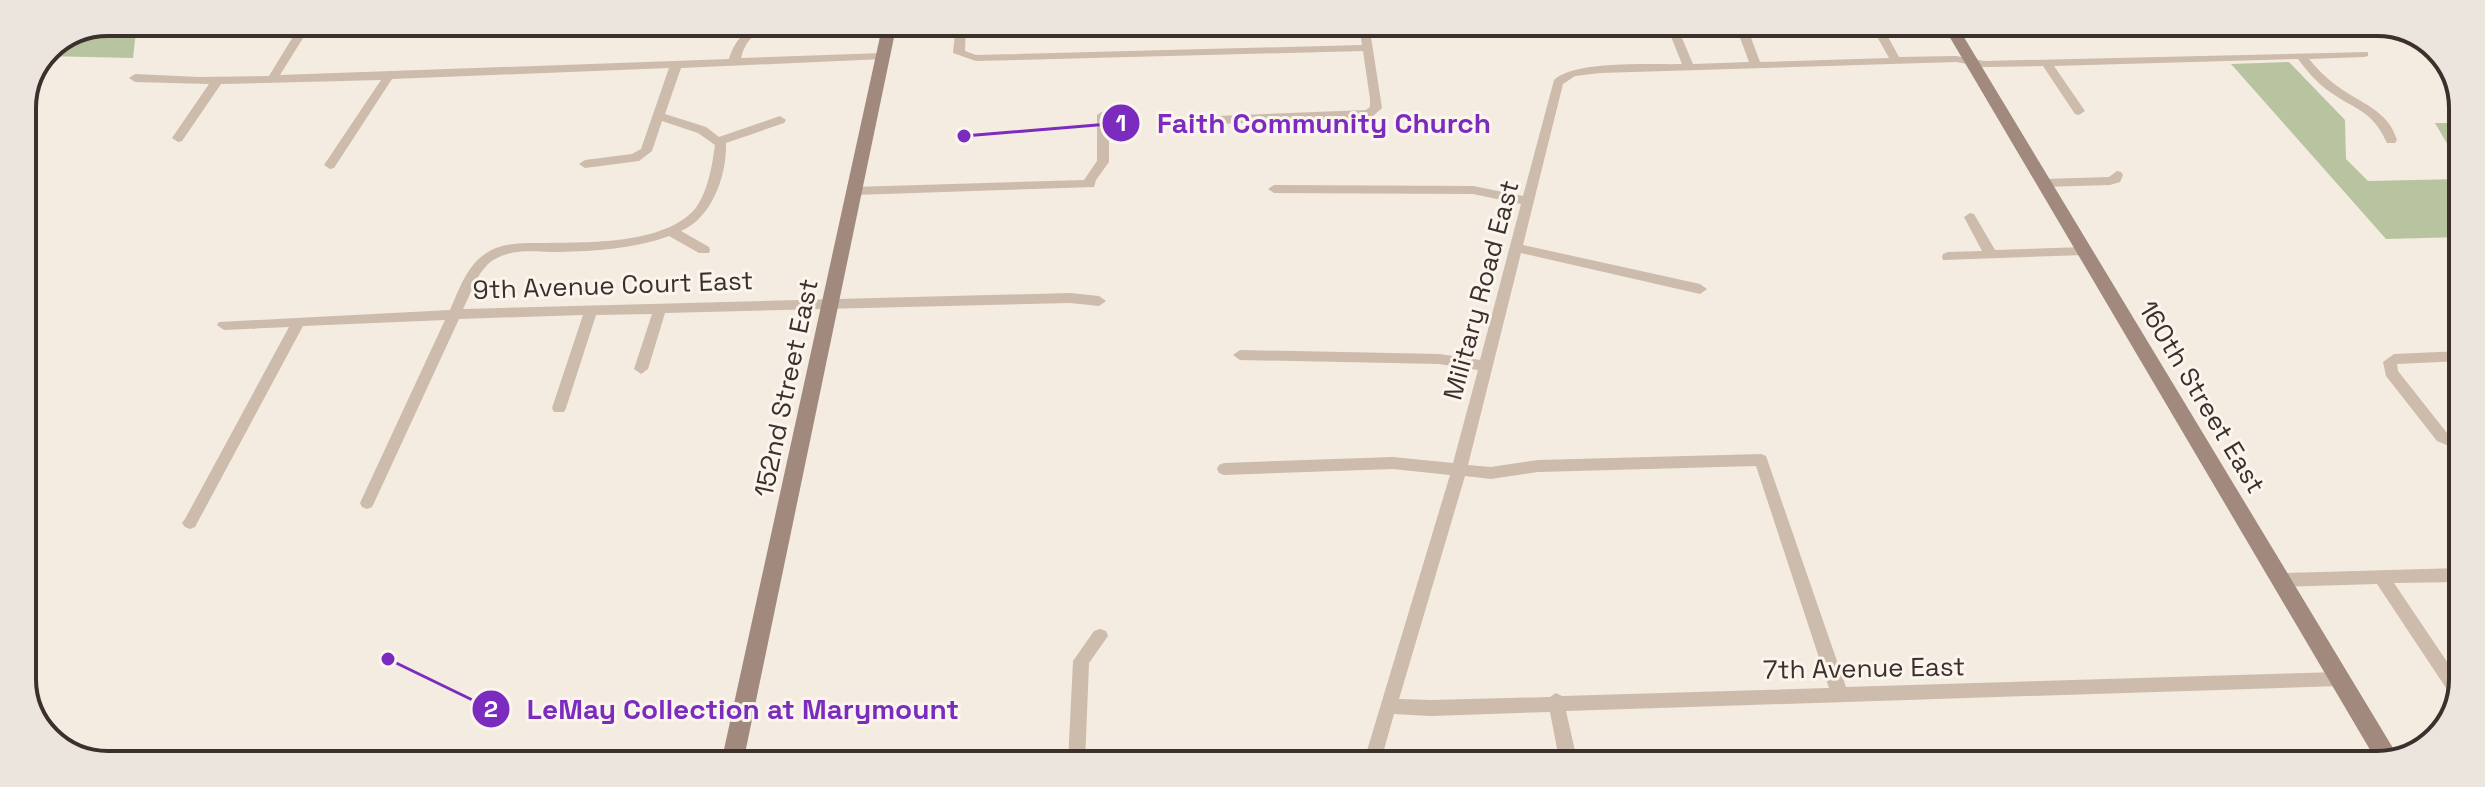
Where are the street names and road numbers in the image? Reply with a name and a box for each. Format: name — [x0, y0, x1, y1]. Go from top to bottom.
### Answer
street label: Military Road East — [1435, 176, 1527, 404]
street label: 9th Avenue Court East — [472, 263, 754, 307]
street label: 152nd Street East — [746, 276, 826, 500]
street label: 160th Street East — [2131, 294, 2273, 500]
street label: 7th Avenue East — [1763, 649, 1965, 687]

